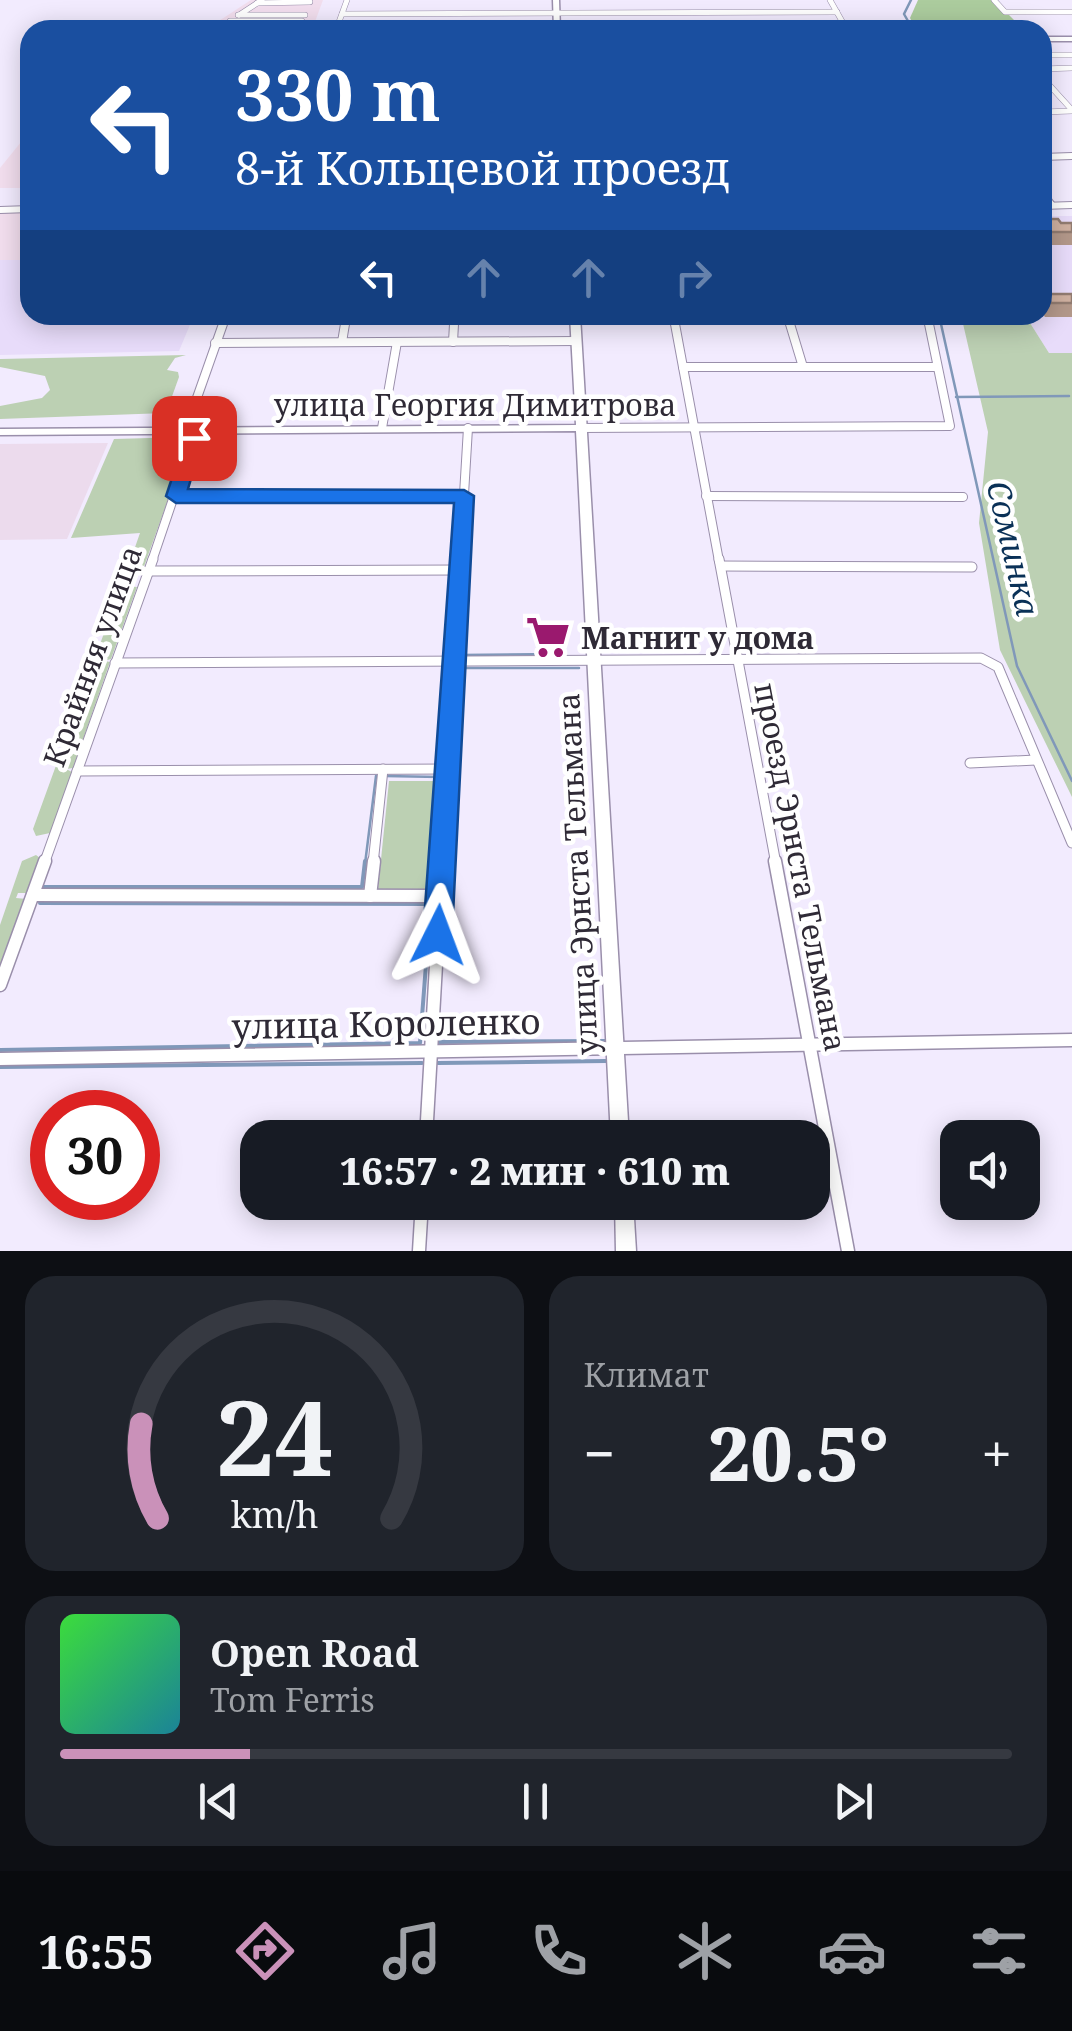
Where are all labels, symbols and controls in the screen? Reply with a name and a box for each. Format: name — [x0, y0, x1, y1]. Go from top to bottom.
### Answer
text: 330 m — [235, 46, 441, 142]
icon: left — [70, 60, 200, 190]
text: 8-й Кольцевой проезд — [235, 137, 730, 198]
icon: left — [351, 250, 406, 305]
icon: ahead — [456, 250, 511, 305]
icon: ahead — [561, 250, 616, 305]
icon: right — [666, 250, 721, 305]
street label: улица Георгия Димитрова — [274, 384, 676, 425]
pin — [152, 396, 237, 481]
icon: arrive — [167, 411, 222, 466]
water label: Соминка — [978, 476, 1050, 620]
street label: Крайняя улица — [33, 540, 151, 772]
supermarket icon: Магнит у дома — [524, 613, 572, 661]
place label: Магнит у дома — [581, 617, 814, 658]
street label: проезд Эрнста Тельмана — [745, 679, 857, 1055]
street label: улица Эрнста Тельмана — [547, 692, 607, 1056]
position arrow — [386, 883, 490, 987]
street label: улица Короленко — [231, 997, 541, 1049]
speed limit sign: 30 — [30, 1090, 160, 1220]
map controls — [940, 1120, 1040, 1220]
button: sound — [940, 1120, 1040, 1220]
text: 16:57 · 2 мин · 610 m — [340, 1144, 730, 1196]
text: Климат — [584, 1353, 709, 1396]
text: 24 — [215, 1365, 333, 1506]
text: 20.5° — [708, 1401, 889, 1503]
text: − — [584, 1415, 615, 1490]
text: + — [981, 1415, 1012, 1490]
text: km/h — [230, 1490, 318, 1538]
text: Open Road — [210, 1626, 419, 1678]
text: Tom Ferris — [210, 1678, 375, 1721]
icon: previous — [191, 1774, 246, 1829]
icon: pause — [508, 1774, 563, 1829]
icon: next — [826, 1774, 881, 1829]
icon: directions — [230, 1916, 300, 1986]
icon: music — [377, 1916, 447, 1986]
icon: phone — [524, 1916, 594, 1986]
icon: climate — [670, 1916, 740, 1986]
icon: car — [817, 1916, 887, 1986]
icon: filters — [964, 1916, 1034, 1986]
text: 16:55 — [38, 1921, 154, 1982]

